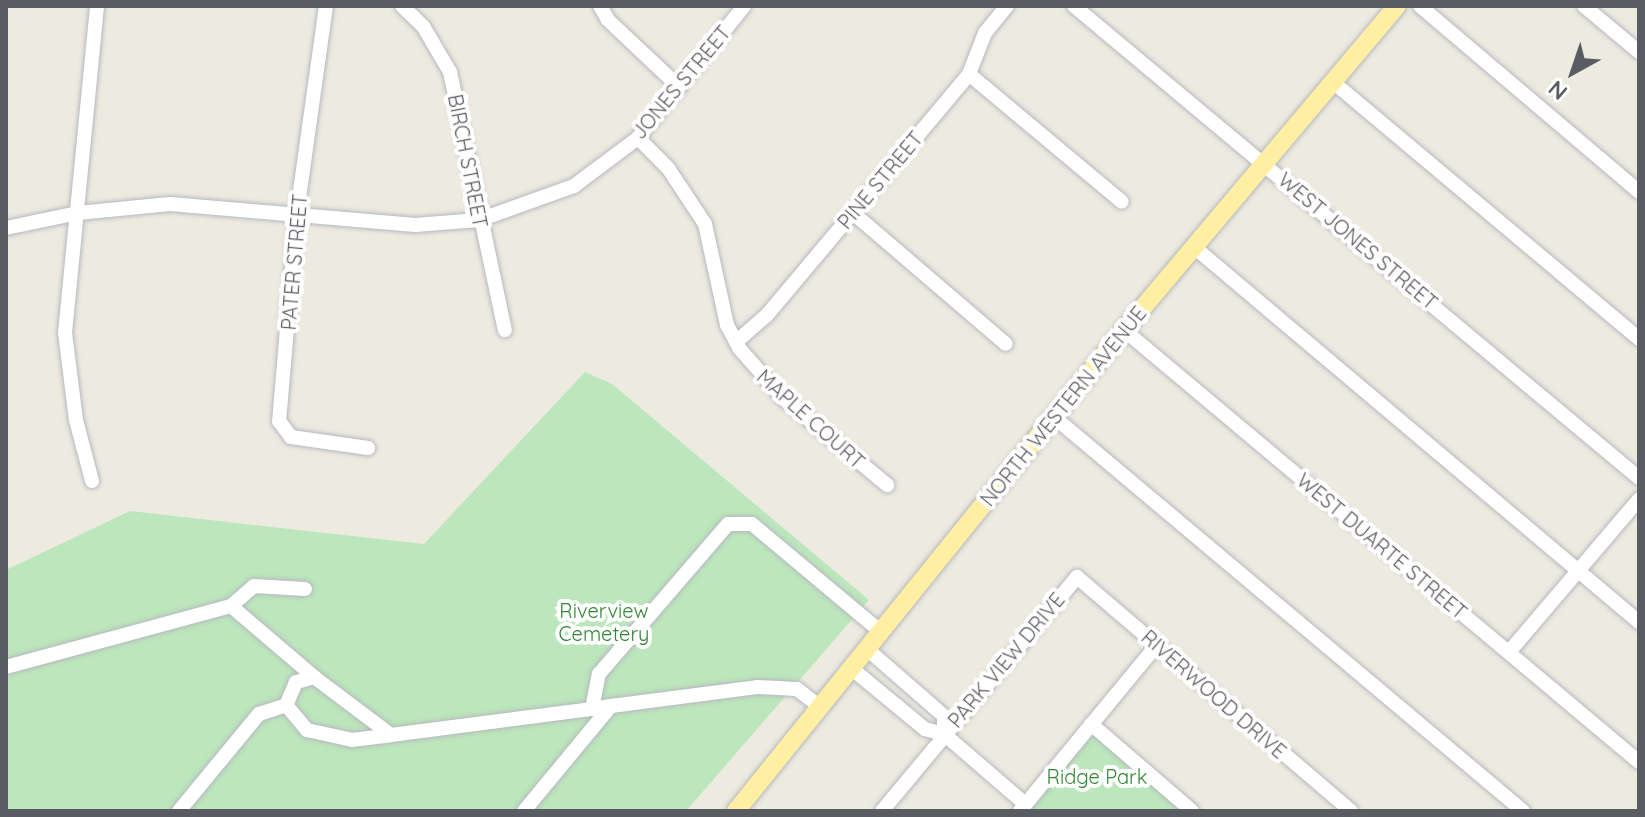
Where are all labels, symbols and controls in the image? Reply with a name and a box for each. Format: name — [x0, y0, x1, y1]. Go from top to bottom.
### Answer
street label: JONES STREET — [627, 20, 735, 144]
north arrow — [1533, 32, 1613, 112]
text: N — [1542, 74, 1573, 106]
street label: BIRCH STREET — [443, 92, 493, 230]
street label: PINE STREET — [832, 126, 928, 234]
street label: WEST JONES STREET — [1274, 167, 1442, 315]
street label: PATER STREET — [276, 193, 312, 331]
street label: NORTH WESTERN AVENUE — [975, 301, 1151, 511]
street label: MAPLE COURT — [752, 364, 870, 474]
street label: WEST DUARTE STREET — [1292, 468, 1472, 624]
street label: PARK VIEW DRIVE — [943, 588, 1069, 732]
park label: Riverview Cemetery — [559, 599, 649, 646]
street label: RIVERWOOD DRIVE — [1137, 625, 1291, 763]
park label: Ridge Park — [1047, 764, 1147, 788]

